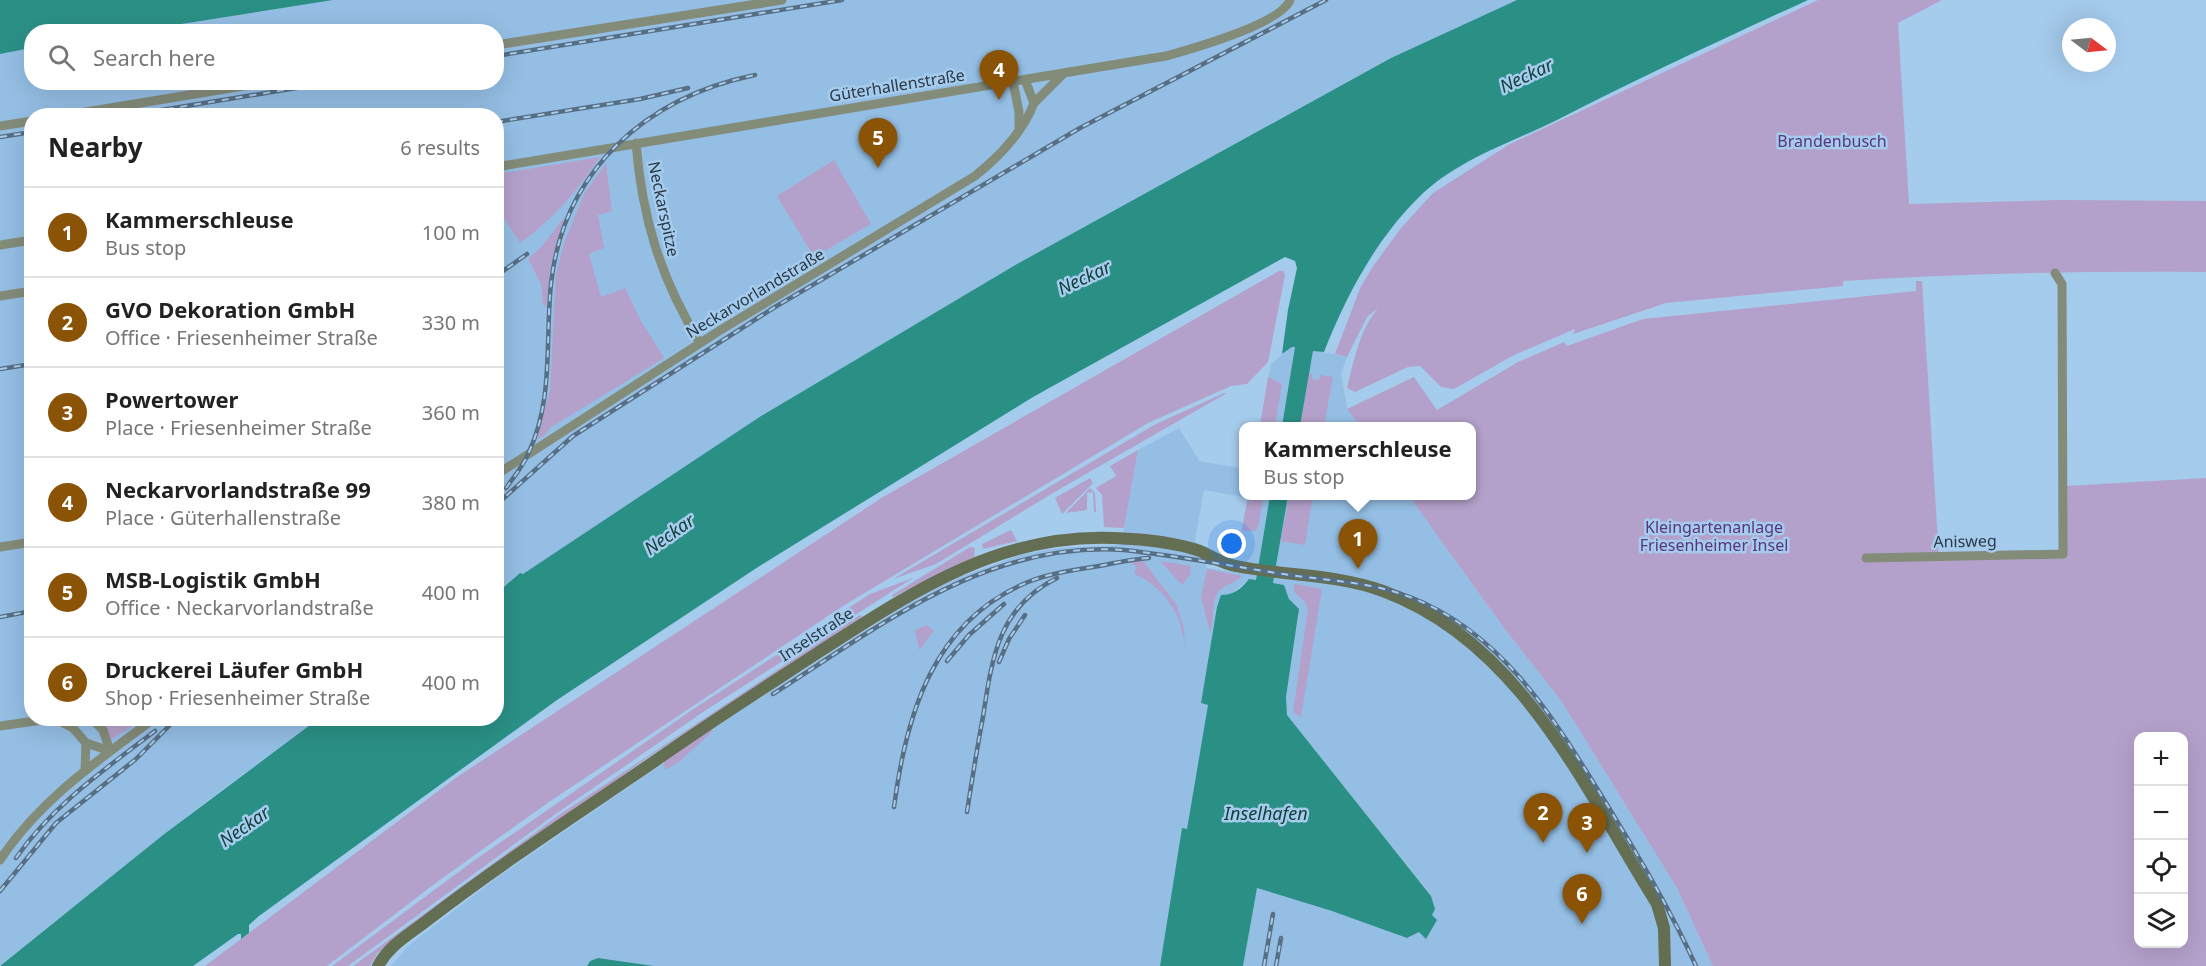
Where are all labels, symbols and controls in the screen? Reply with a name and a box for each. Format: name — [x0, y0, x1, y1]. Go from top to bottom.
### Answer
north arrow — [2062, 18, 2116, 72]
search box — [24, 24, 504, 90]
icon: search — [45, 41, 78, 74]
text: Search here — [93, 42, 215, 72]
pin: 4 — [980, 51, 1018, 100]
water label: Neckar — [1495, 52, 1557, 98]
street label: Güterhallenstraße — [828, 63, 966, 107]
pin: 5 — [858, 118, 898, 168]
text: Nearby — [48, 129, 143, 165]
park label: Brandenbusch — [1777, 130, 1887, 152]
text: 6 results — [400, 134, 480, 161]
street label: Neckarspitze — [643, 159, 685, 259]
text: Kammerschleuse — [105, 204, 294, 234]
text: 1 — [62, 219, 73, 246]
text: 100 m — [422, 219, 480, 246]
text: Bus stop — [105, 234, 186, 261]
street label: Neckarvorlandstraße — [682, 243, 828, 343]
water label: Neckar — [1053, 254, 1115, 300]
text: GVO Dekoration GmbH — [105, 294, 355, 324]
text: 2 — [62, 309, 73, 336]
text: 330 m — [422, 309, 480, 336]
text: Office · Friesenheimer Straße — [105, 324, 378, 351]
text: Powertower — [105, 384, 238, 414]
text: 3 — [62, 399, 73, 426]
text: 360 m — [422, 399, 480, 426]
text: Place · Friesenheimer Straße — [105, 414, 372, 441]
popup — [1239, 422, 1476, 500]
text: Kammerschleuse — [1263, 433, 1452, 463]
text: Bus stop — [1263, 463, 1345, 490]
text: Neckarvorlandstraße 99 — [105, 474, 371, 504]
text: 4 — [62, 489, 73, 516]
text: 380 m — [422, 489, 480, 516]
text: Place · Güterhallenstraße — [105, 504, 341, 531]
water label: Neckar — [639, 508, 700, 560]
park label: Kleingartenanlage Friesenheimer Insel — [1640, 516, 1788, 556]
pin: 1 — [1338, 520, 1378, 569]
your location — [1217, 529, 1246, 558]
street label: Anisweg — [1933, 529, 1997, 553]
text: MSB-Logistik GmbH — [105, 564, 321, 594]
text: 5 — [62, 579, 73, 606]
text: 400 m — [422, 579, 480, 606]
text: Office · Neckarvorlandstraße — [105, 594, 374, 621]
street label: Inselstraße — [775, 602, 857, 666]
text: Druckerei Läufer GmbH — [105, 654, 363, 684]
text: 6 — [62, 669, 73, 696]
text: 400 m — [422, 669, 480, 696]
text: Shop · Friesenheimer Straße — [105, 684, 370, 711]
map controls — [2134, 732, 2188, 948]
button: + — [2134, 732, 2188, 786]
button: − — [2134, 786, 2188, 840]
pin: 2 — [1524, 794, 1562, 843]
water label: Neckar — [214, 800, 275, 852]
water label: Inselhafen — [1223, 801, 1308, 825]
pin: 3 — [1568, 804, 1606, 853]
button: locate — [2134, 840, 2188, 894]
pin: 6 — [1562, 874, 1602, 924]
button: layers — [2134, 894, 2188, 948]

